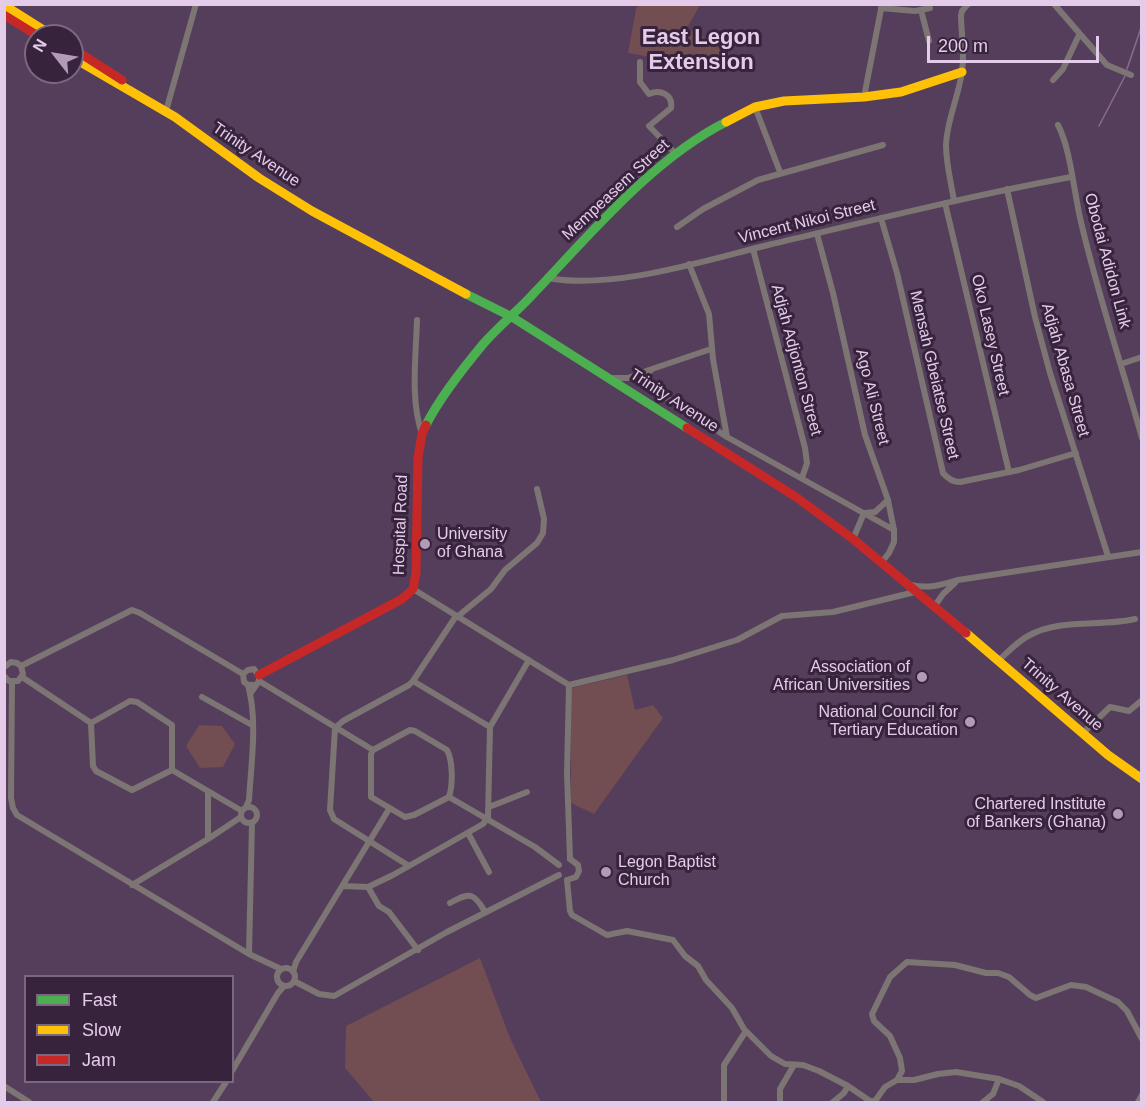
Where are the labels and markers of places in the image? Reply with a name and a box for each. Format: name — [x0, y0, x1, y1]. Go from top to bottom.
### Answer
place label: University of Ghana — [437, 525, 507, 563]
marker: University of Ghana — [418, 537, 432, 551]
place label: Association of African Universities — [773, 658, 910, 696]
marker: Association of African Universities — [915, 670, 929, 684]
place label: National Council for Tertiary Education — [818, 703, 958, 741]
marker: National Council for Tertiary Education — [963, 715, 977, 729]
place label: Chartered Institute of Bankers (Ghana) — [966, 795, 1106, 833]
marker: Chartered Institute of Bankers (Ghana) — [1111, 807, 1125, 821]
place label: Legon Baptist Church — [618, 853, 716, 891]
marker: Legon Baptist Church — [599, 865, 613, 879]

